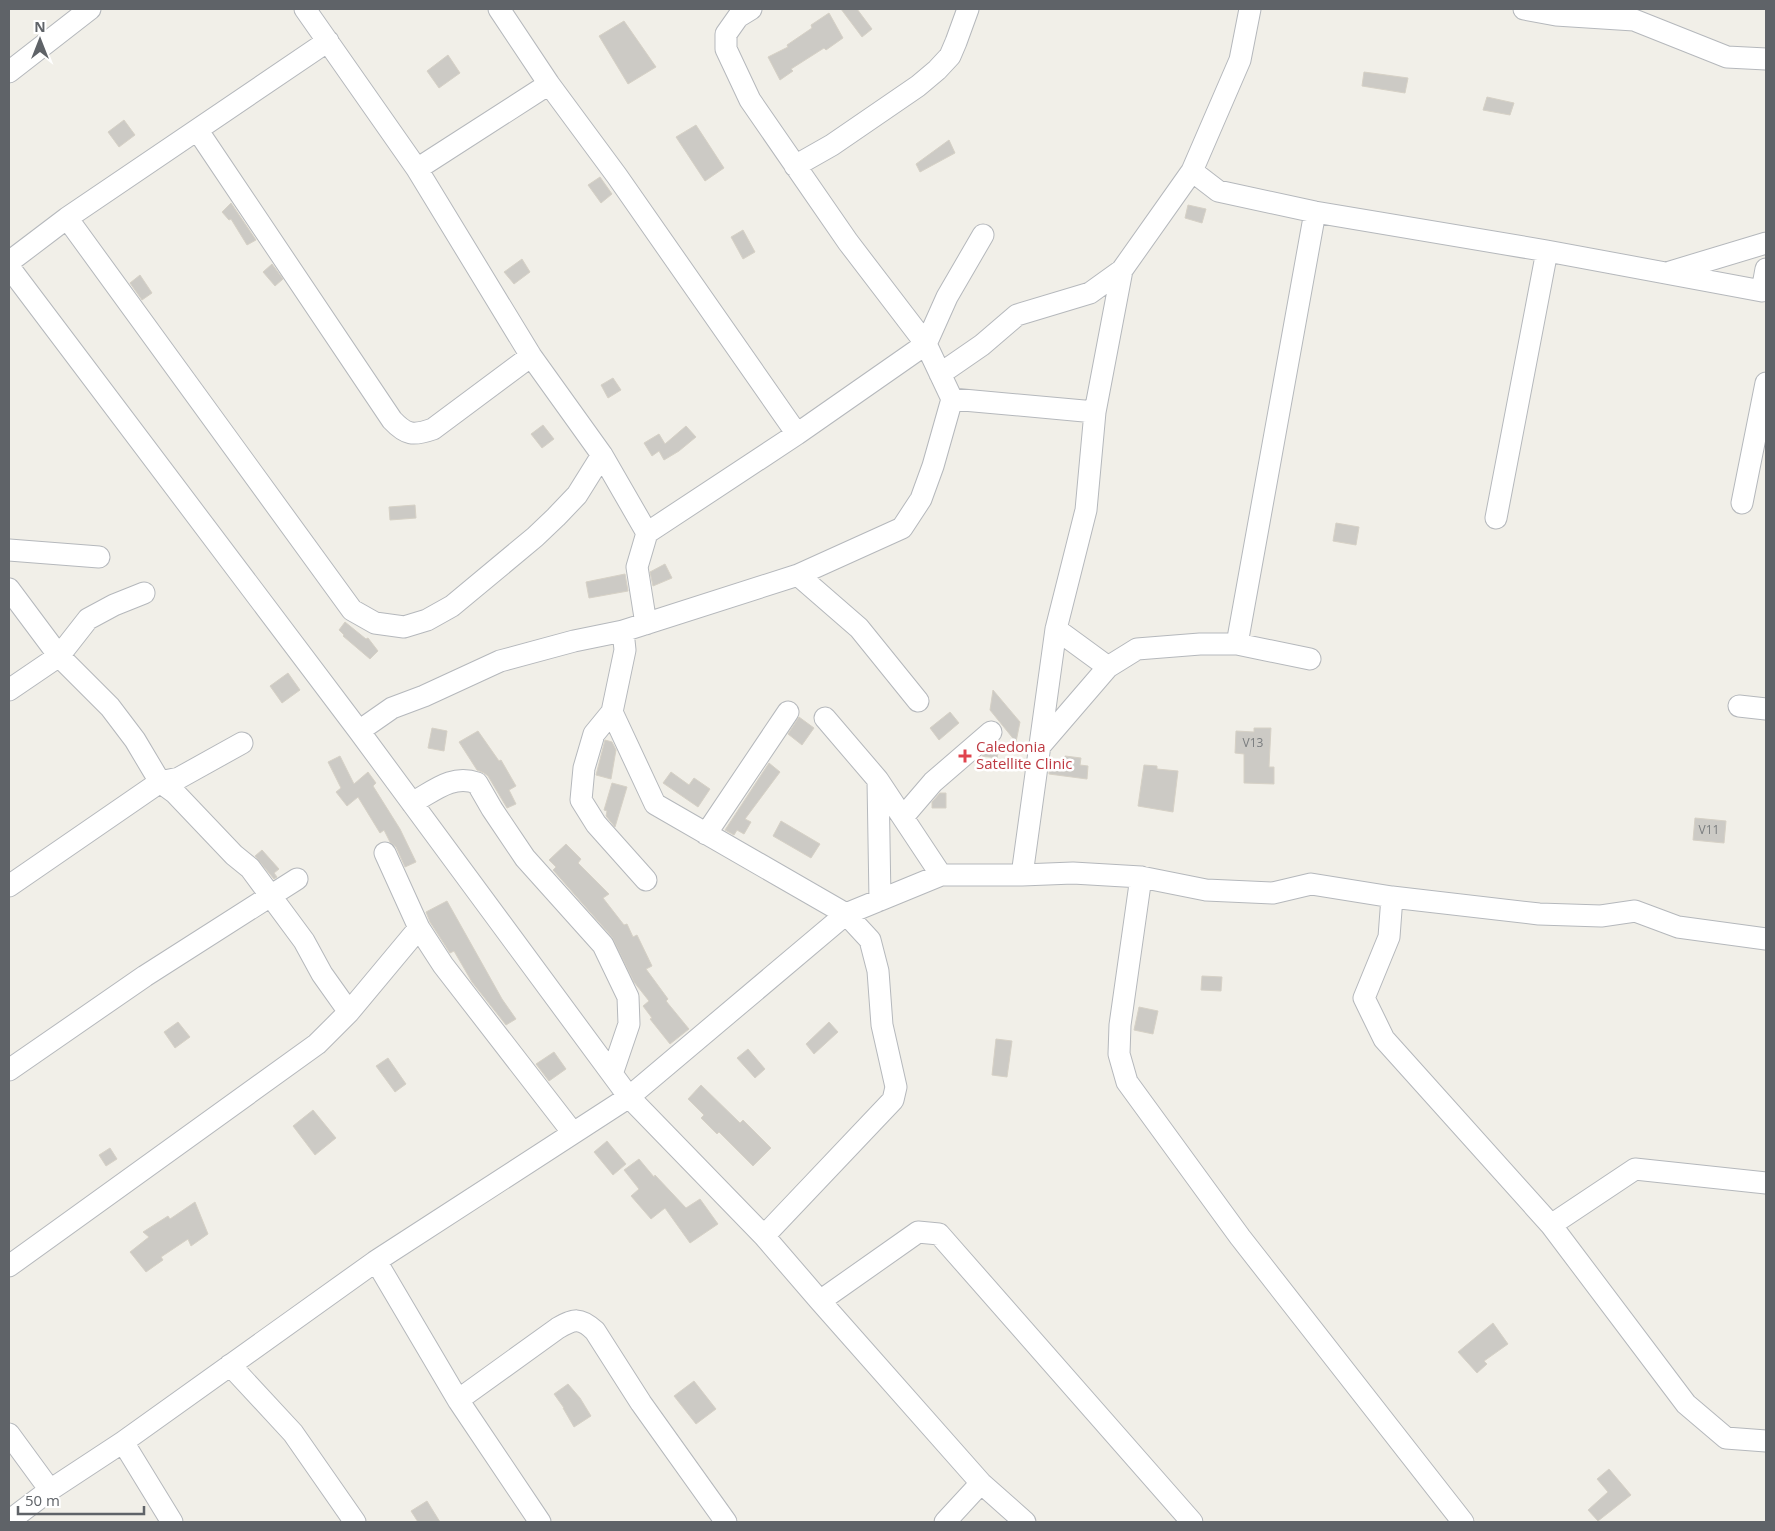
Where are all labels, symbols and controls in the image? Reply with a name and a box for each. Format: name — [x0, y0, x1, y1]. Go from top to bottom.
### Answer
north arrow — [15, 15, 65, 65]
text: N — [34, 17, 46, 36]
house number: V13 — [1243, 734, 1264, 751]
place label: Caledonia Satellite Clinic — [976, 736, 1073, 773]
marker: Caledonia Satellite Clinic — [958, 749, 972, 763]
house number: V11 — [1699, 821, 1719, 838]
scale bar — [18, 1484, 144, 1516]
text: 50 m — [25, 1490, 60, 1510]

